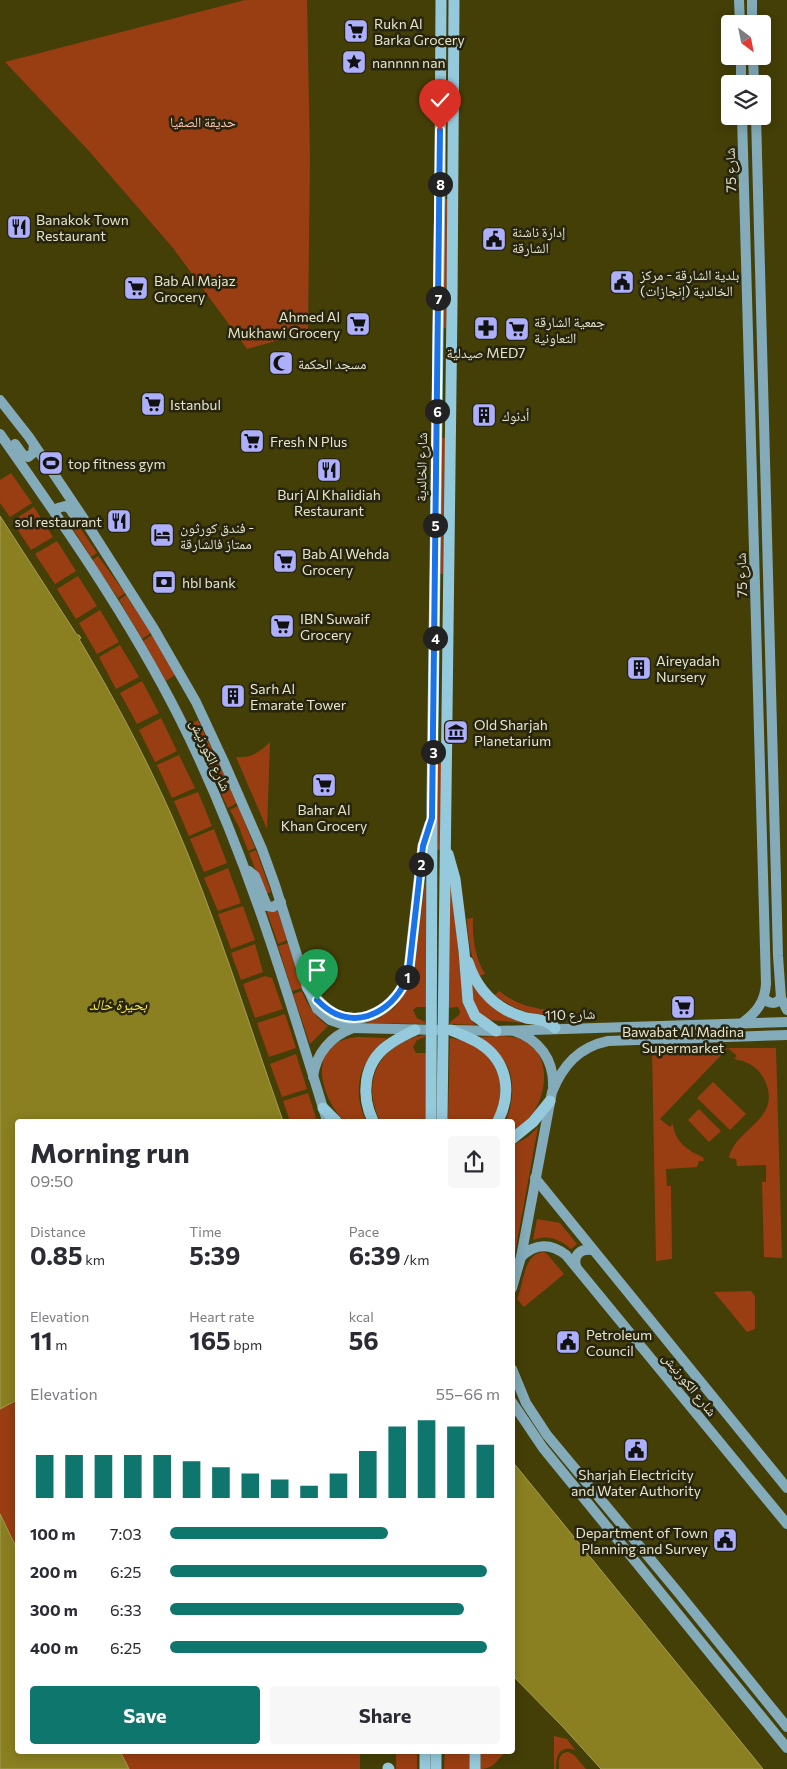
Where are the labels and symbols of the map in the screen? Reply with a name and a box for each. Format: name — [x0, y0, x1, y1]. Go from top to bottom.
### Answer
place label: Rukn Al Barka Grocery — [374, 15, 465, 48]
north arrow — [721, 15, 771, 65]
supermarket icon: Rukn Al Barka Grocery — [343, 18, 369, 44]
place icon: nannnn nan — [341, 49, 367, 75]
place label: nannnn nan — [372, 54, 445, 71]
pin — [419, 79, 461, 130]
park label: حديقة الصفيا — [170, 113, 236, 130]
street label: شارع 75 — [721, 147, 741, 193]
pin: 8 — [428, 172, 452, 196]
place label: Banakok Town Restaurant — [36, 211, 129, 244]
restaurant icon: Banakok Town Restaurant — [6, 214, 32, 240]
place label: إدارة ناشئة الشارقة — [512, 223, 565, 257]
public building icon: إدارة ناشئة الشارقة — [481, 226, 507, 252]
place label: بلدية الشارقة - مركز الخالدية (إنجازات) — [639, 266, 739, 300]
public building icon: بلدية الشارقة - مركز الخالدية (إنجازات) — [609, 269, 635, 295]
place label: Bab Al Majaz Grocery — [154, 272, 236, 305]
supermarket icon: Bab Al Majaz Grocery — [123, 275, 149, 301]
pin: 7 — [426, 286, 450, 310]
place label: Ahmed Al Mukhawi Grocery — [227, 308, 340, 341]
supermarket icon: Ahmed Al Mukhawi Grocery — [345, 311, 371, 337]
place label: جمعية الشارقة التعاونية — [534, 313, 605, 347]
pharmacy icon: صيدلية MED7 — [473, 315, 499, 341]
supermarket icon: جمعية الشارقة التعاونية — [504, 316, 530, 342]
place label: صيدلية MED7 — [447, 344, 525, 361]
mosque icon: مسجد الحكمة — [268, 350, 294, 376]
place label: مسجد الحكمة — [298, 355, 366, 372]
supermarket icon: Istanbul — [140, 391, 166, 417]
place label: Istanbul — [170, 396, 221, 413]
pin: 6 — [424, 398, 450, 424]
building icon: أدنوك — [471, 402, 497, 428]
place label: أدنوك — [502, 407, 529, 425]
supermarket icon: Fresh N Plus — [239, 428, 265, 454]
street label: شارع الخالدية — [412, 432, 432, 502]
place label: Fresh N Plus — [270, 433, 347, 450]
sports icon: top fitness gym — [38, 450, 64, 476]
place label: top fitness gym — [68, 455, 166, 472]
restaurant icon: Burj Al Khalidiah Restaurant — [316, 457, 342, 483]
place label: Burj Al Khalidiah Restaurant — [277, 486, 381, 519]
restaurant icon: sol restaurant — [106, 508, 132, 534]
pin: 5 — [422, 512, 448, 538]
place label: sol restaurant — [15, 513, 102, 530]
place label: فندق كورثون - ممتاز فالشارقة — [180, 519, 254, 553]
hotel icon: فندق كورثون - ممتاز فالشارقة — [149, 522, 175, 548]
place label: Bab Al Wehda Grocery — [302, 545, 389, 578]
supermarket icon: Bab Al Wehda Grocery — [272, 548, 298, 574]
street label: شارع 75 — [732, 552, 752, 598]
bank icon: hbl bank — [151, 569, 177, 595]
place label: hbl bank — [182, 574, 236, 591]
place label: IBN Suwaif Grocery — [300, 610, 370, 643]
supermarket icon: IBN Suwaif Grocery — [269, 613, 295, 639]
pin: 4 — [422, 626, 448, 650]
place label: Aireyadah Nursery — [656, 652, 720, 685]
building icon: Aireyadah Nursery — [626, 655, 652, 681]
place label: Sarh Al Emarate Tower — [250, 680, 347, 713]
building icon: Sarh Al Emarate Tower — [220, 683, 246, 709]
street label: شارع الكورنيش — [185, 716, 235, 794]
place label: Old Sharjah Planetarium — [474, 716, 551, 749]
museum icon: Old Sharjah Planetarium — [443, 719, 469, 745]
pin: 3 — [420, 740, 446, 764]
supermarket icon: Bahar Al Khan Grocery — [311, 772, 337, 798]
place label: Bahar Al Khan Grocery — [281, 801, 367, 834]
pin: 2 — [408, 852, 434, 876]
pin — [296, 949, 338, 1000]
pin: 1 — [394, 964, 420, 990]
supermarket icon: Bawabat Al Madina Supermarket — [670, 994, 696, 1020]
water label: بحيرة خالد — [89, 995, 148, 1014]
street label: شارع 110 — [545, 1005, 596, 1025]
place label: Bawabat Al Madina Supermarket — [622, 1023, 744, 1056]
place label: Petroleum Council — [586, 1326, 652, 1359]
public building icon: Petroleum Council — [555, 1329, 581, 1355]
street label: شارع الكورنيش — [658, 1349, 721, 1421]
public building icon: Sharjah Electricity and Water Authority — [623, 1437, 649, 1463]
place label: Sharjah Electricity and Water Authority — [571, 1466, 701, 1499]
place label: Department of Town Planning and Survey — [576, 1524, 708, 1557]
public building icon: Department of Town Planning and Survey — [712, 1527, 738, 1553]

